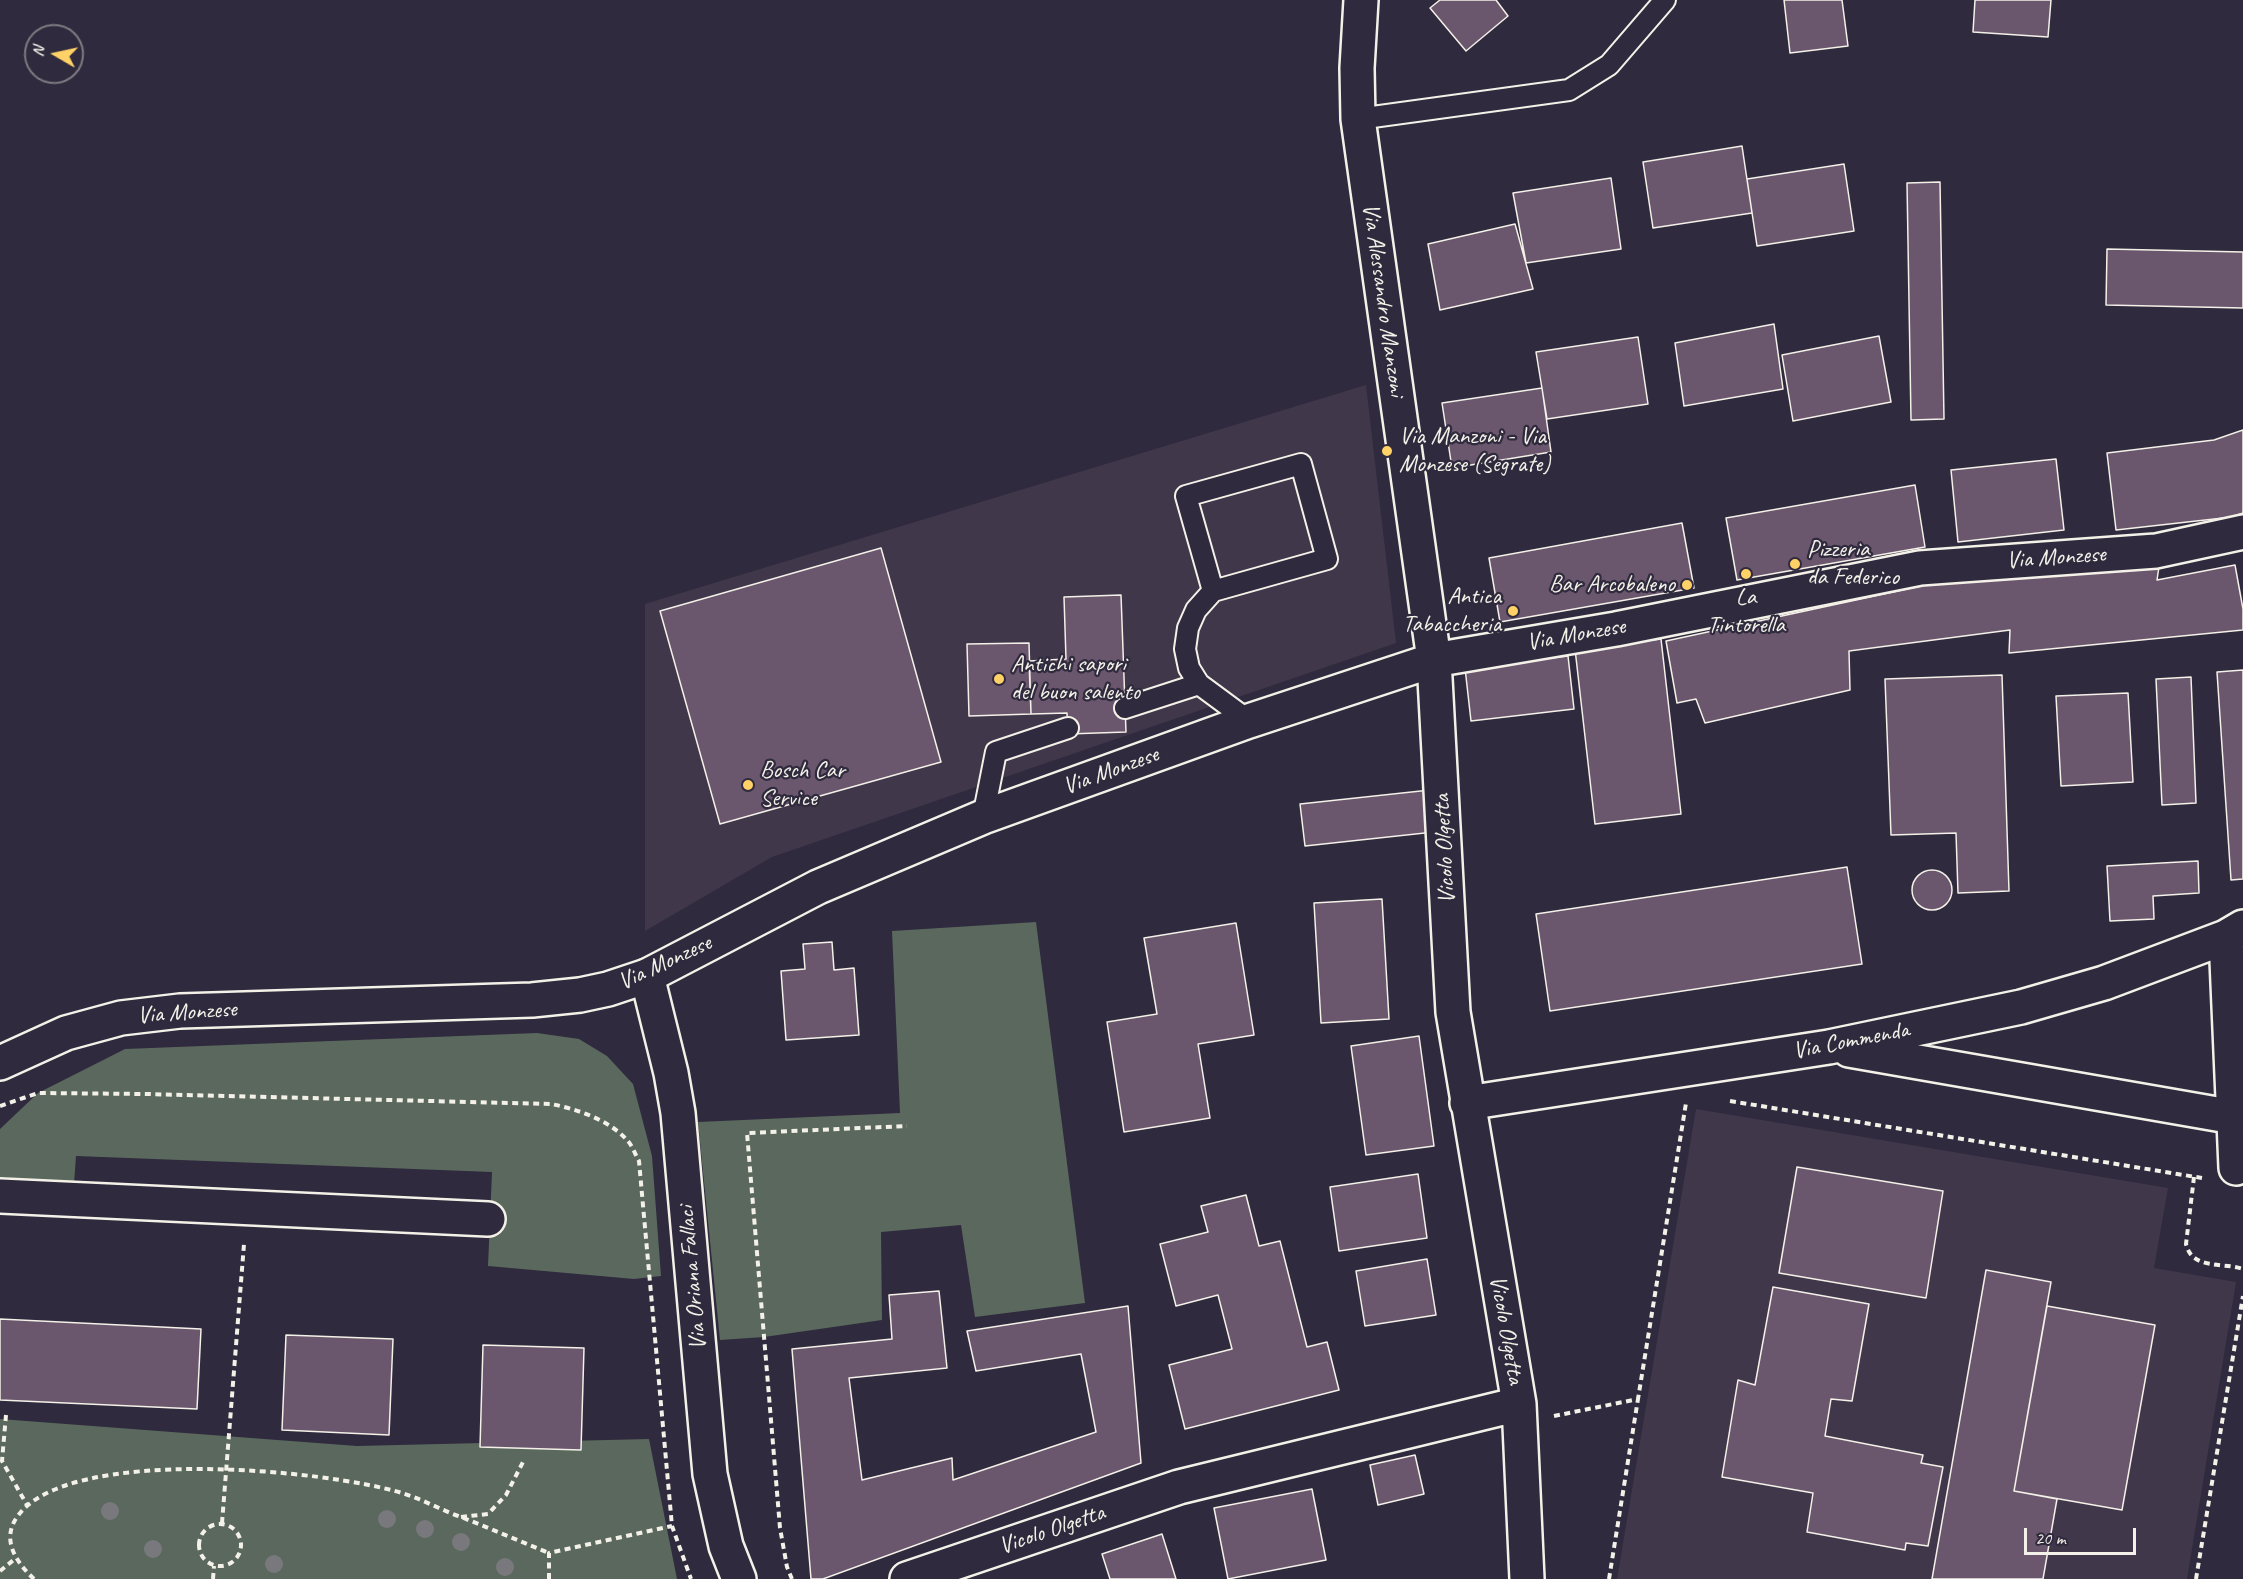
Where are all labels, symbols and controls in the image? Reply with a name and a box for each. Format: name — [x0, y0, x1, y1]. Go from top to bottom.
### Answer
north arrow — [24, 24, 84, 84]
text: N — [28, 45, 49, 58]
street label: Via Alessandro Manzoni — [1355, 202, 1411, 398]
place label: Via Manzoni - Via Monzese (Segrate) — [1399, 423, 1550, 479]
marker: Via Manzoni - Via Monzese (Segrate) — [1380, 444, 1394, 458]
place label: Pizzeria da Federico — [1807, 536, 1899, 592]
street label: Via Monzese — [2005, 540, 2107, 576]
marker: Pizzeria da Federico — [1788, 557, 1802, 571]
marker: La Tintorella — [1739, 567, 1753, 581]
place label: Bar Arcobaleno — [1549, 571, 1675, 599]
marker: Bar Arcobaleno — [1680, 578, 1694, 592]
place label: Antica Tabaccheria — [1403, 583, 1501, 639]
place label: La Tintorella — [1707, 584, 1785, 640]
marker: Antica Tabaccheria — [1506, 604, 1520, 618]
street label: Via Monzese — [1524, 612, 1628, 658]
place label: Antichi sapori del buon salento — [1011, 651, 1140, 707]
marker: Antichi sapori del buon salento — [992, 672, 1006, 686]
street label: Via Monzese — [1059, 740, 1163, 802]
place label: Bosch Car Service — [760, 757, 845, 813]
marker: Bosch Car Service — [741, 778, 755, 792]
street label: Vicolo Olgetta — [1428, 793, 1462, 905]
street label: Via Monzese — [614, 929, 716, 997]
street label: Via Monzese — [136, 995, 238, 1031]
street label: Via Commenda — [1791, 1016, 1911, 1066]
street label: Via Oriana Fallaci — [672, 1205, 714, 1351]
street label: Vicolo Olgetta — [1482, 1273, 1530, 1387]
street label: Vicolo Olgetta — [995, 1499, 1109, 1561]
scale bar — [2027, 1516, 2140, 1554]
text: 20 m — [2035, 1527, 2066, 1549]

